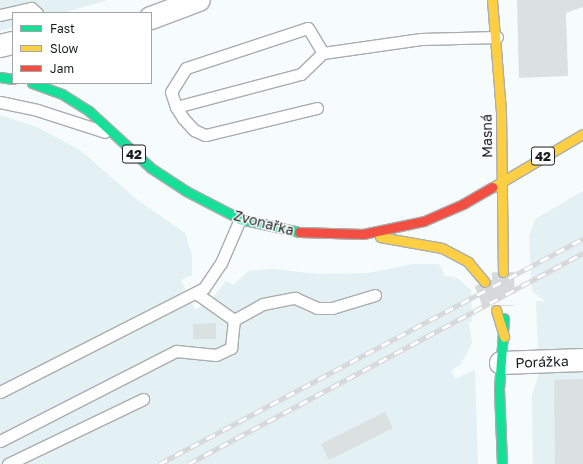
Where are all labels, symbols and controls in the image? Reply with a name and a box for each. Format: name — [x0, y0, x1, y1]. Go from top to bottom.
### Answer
legend — [12, 12, 152, 84]
text: Fast — [50, 21, 75, 36]
text: Slow — [50, 41, 78, 56]
text: Jam — [50, 61, 74, 76]
street label: Masná — [478, 114, 496, 158]
road number: 42 — [121, 143, 147, 165]
road number: 42 — [530, 145, 556, 167]
street label: Zvonařka — [232, 207, 296, 239]
street label: Porážka — [515, 353, 569, 371]

